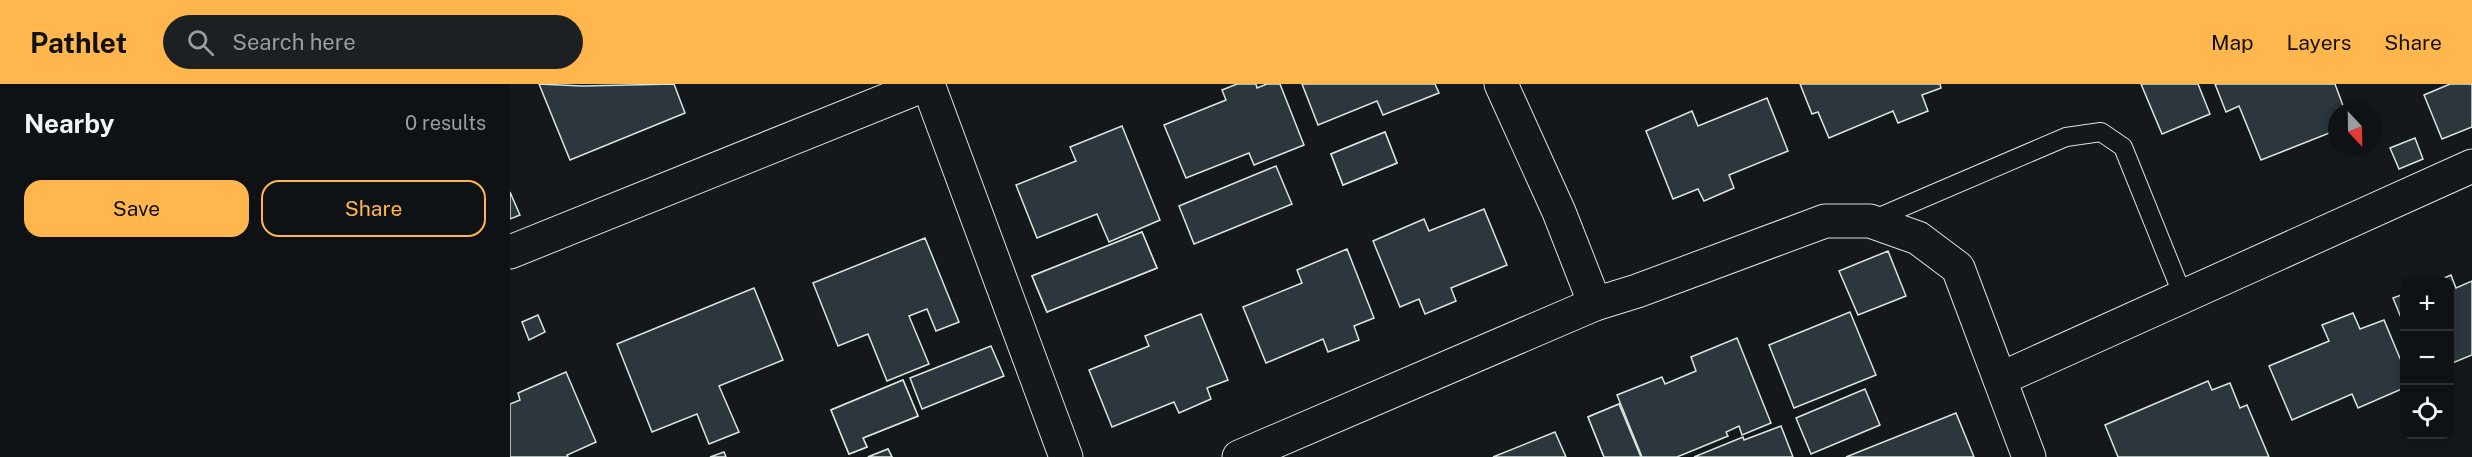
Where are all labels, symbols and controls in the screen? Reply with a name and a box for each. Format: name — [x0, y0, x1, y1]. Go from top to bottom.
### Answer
search box — [163, 15, 583, 69]
text: Pathlet — [30, 26, 127, 59]
icon: search — [184, 26, 217, 59]
text: Search here — [232, 29, 356, 55]
text: Map — [2211, 30, 2254, 55]
text: Layers — [2287, 30, 2351, 55]
text: Share — [2384, 30, 2442, 55]
north arrow — [2328, 102, 2382, 156]
text: Nearby — [24, 108, 114, 139]
text: 0 results — [405, 111, 486, 135]
button: Save — [24, 180, 249, 237]
button: Share — [261, 180, 486, 237]
map controls — [2400, 277, 2454, 439]
button: + — [2400, 277, 2454, 331]
button: − — [2400, 331, 2454, 385]
button: locate — [2400, 385, 2454, 439]

